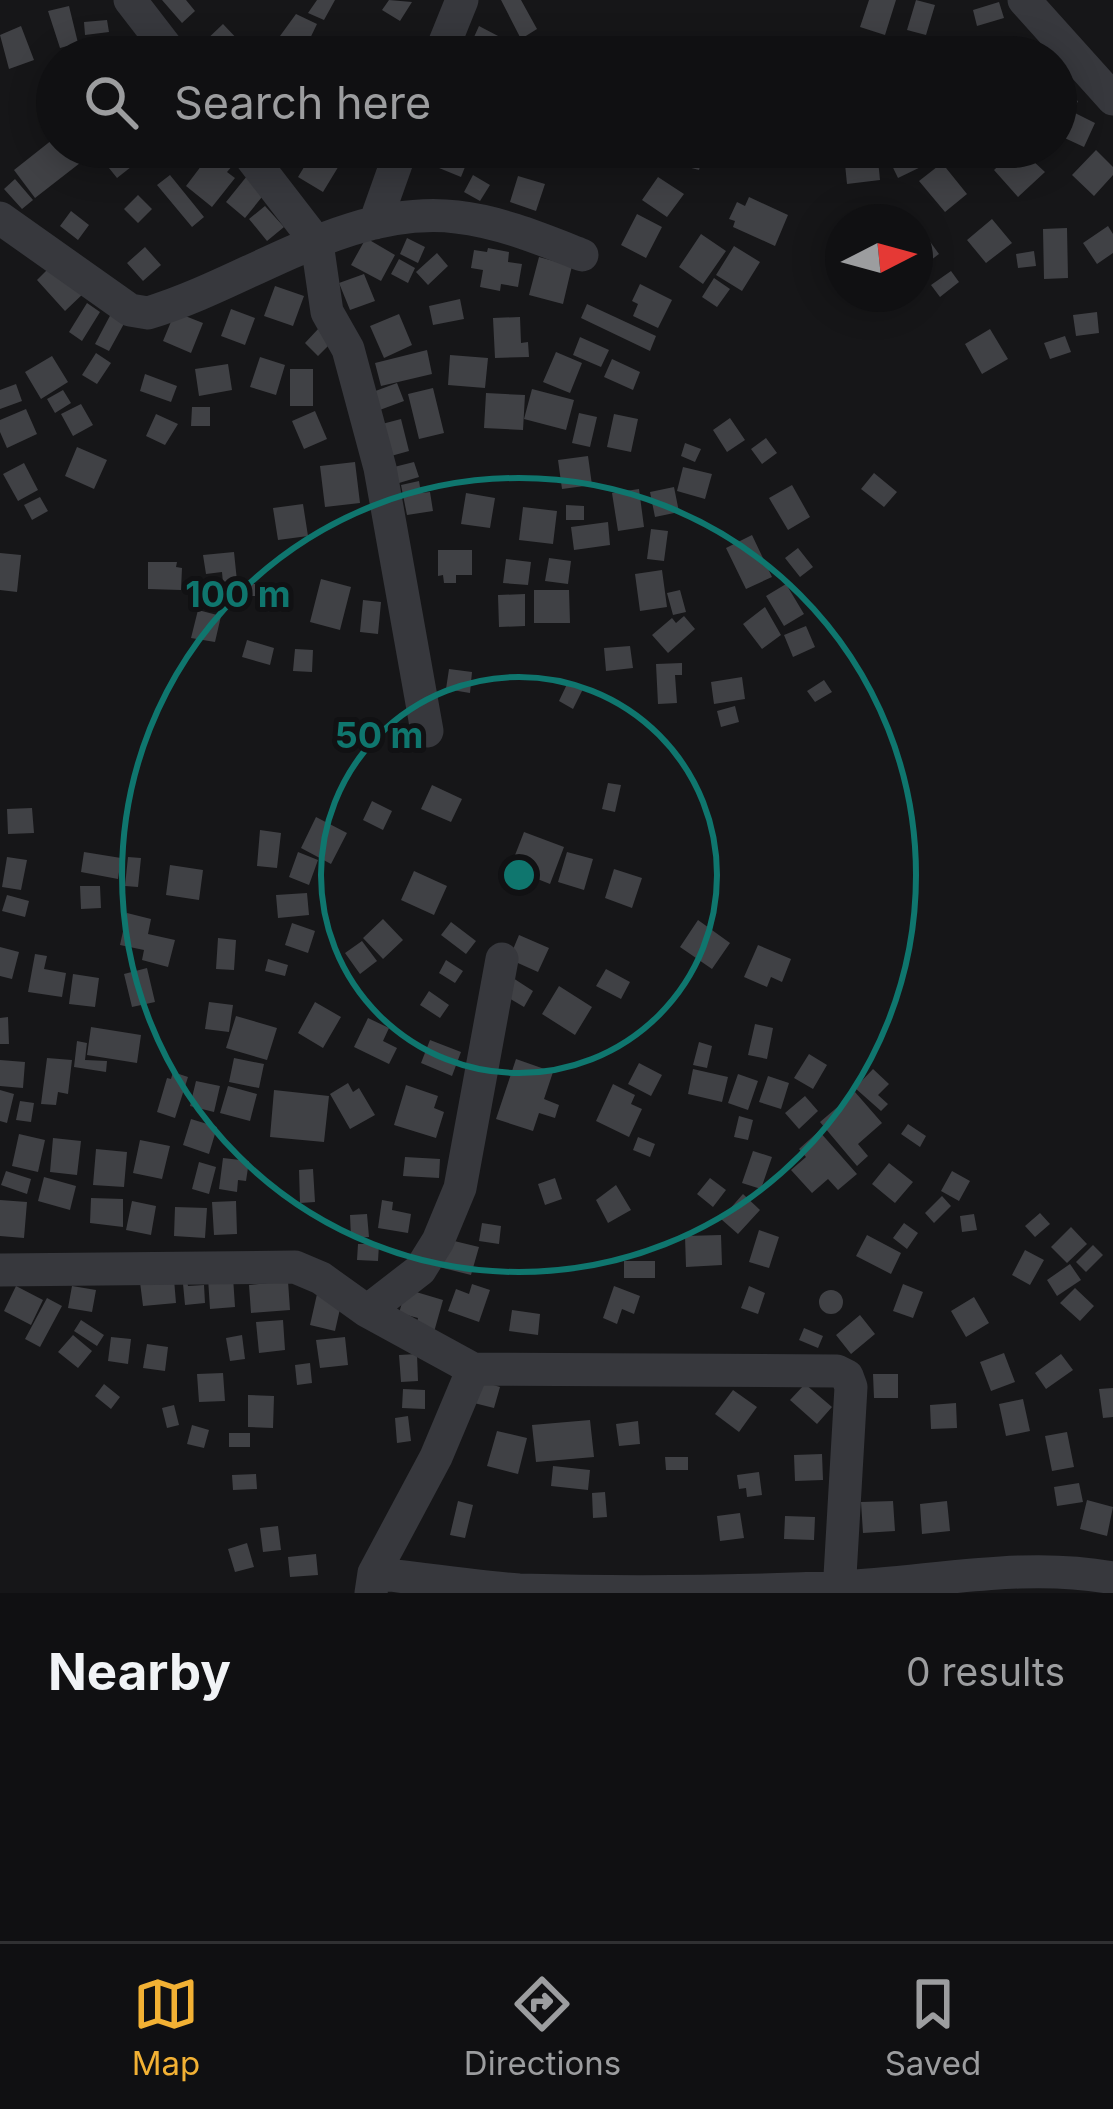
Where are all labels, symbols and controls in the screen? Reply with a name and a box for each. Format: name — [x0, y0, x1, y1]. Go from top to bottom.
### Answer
search box — [36, 36, 1077, 168]
icon: search — [78, 69, 144, 135]
text: Search here — [174, 75, 431, 130]
north arrow — [825, 204, 933, 312]
text: 100 m — [185, 572, 291, 616]
text: 50 m — [335, 713, 423, 757]
centre of rings — [498, 854, 540, 896]
text: Nearby — [48, 1641, 231, 1702]
text: 0 results — [906, 1648, 1065, 1695]
tab: Map — [132, 1971, 200, 2083]
tab: Directions — [464, 1971, 621, 2083]
tab: Saved — [885, 1971, 981, 2083]

